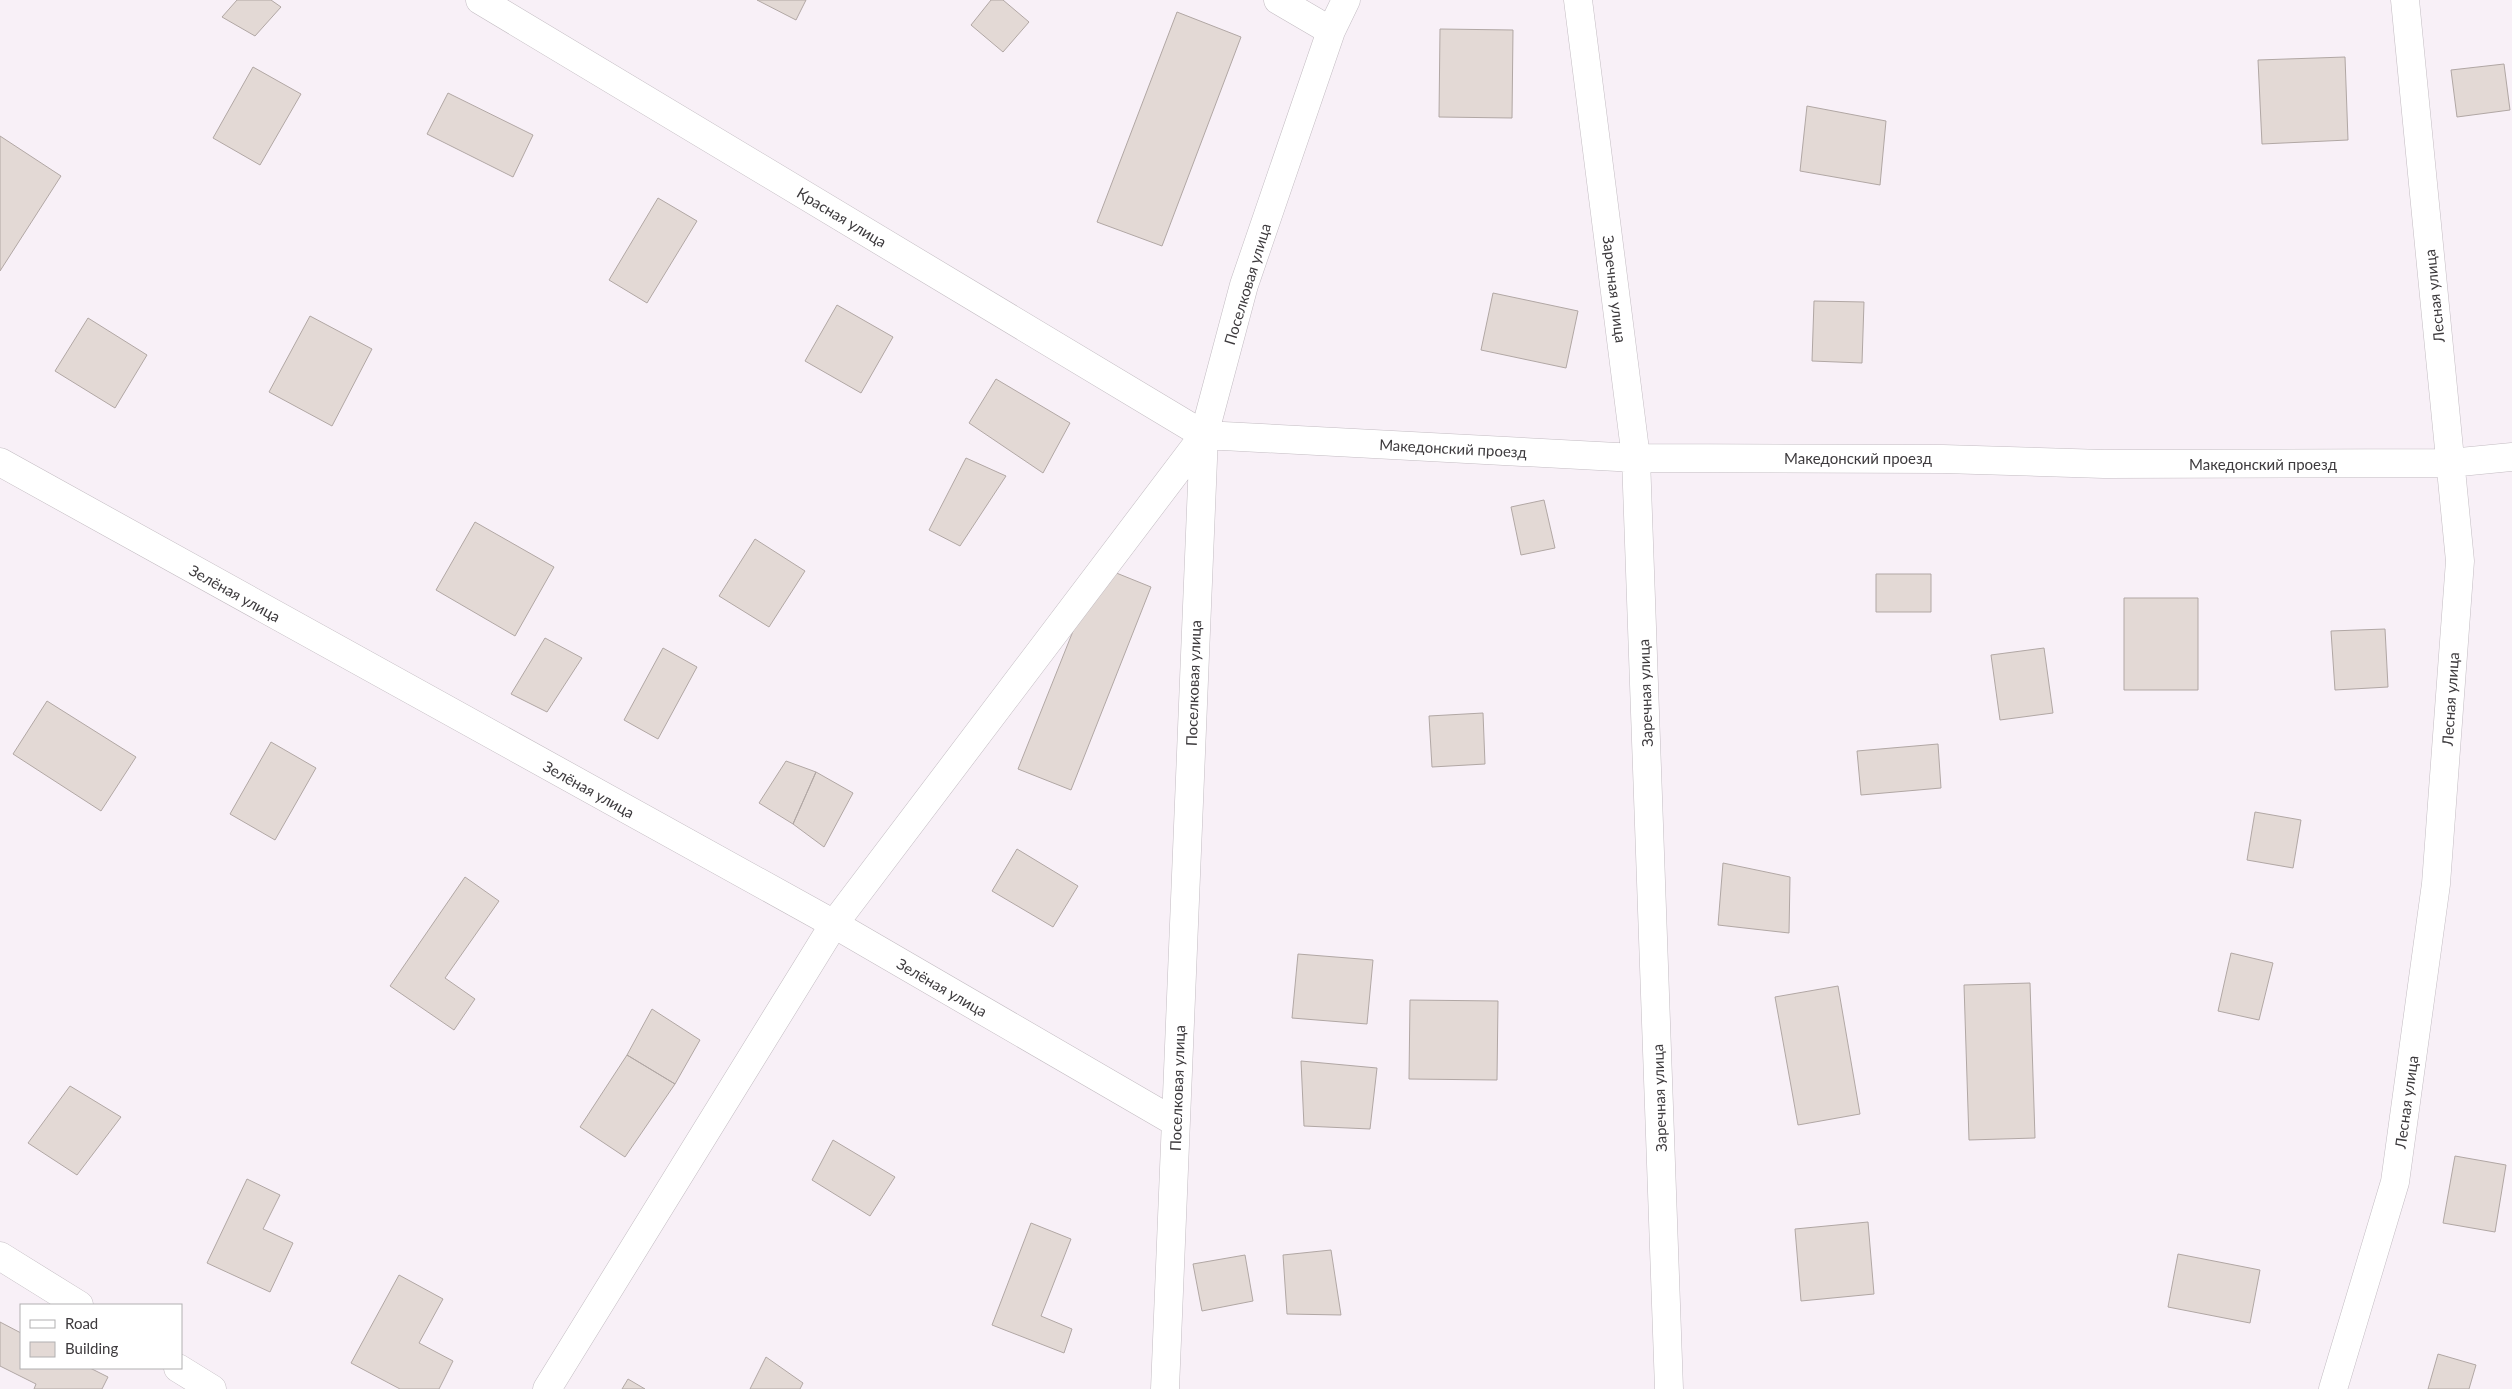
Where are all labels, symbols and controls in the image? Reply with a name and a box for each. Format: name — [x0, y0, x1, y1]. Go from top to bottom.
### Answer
street label: Красная улица — [794, 183, 890, 251]
street label: Поселковая улица — [1220, 221, 1274, 347]
street label: Заречная улица — [1599, 234, 1631, 344]
street label: Лесная улица — [2420, 248, 2448, 345]
street label: Македонский проезд — [1379, 435, 1527, 461]
street label: Македонский проезд — [1784, 449, 1932, 467]
street label: Македонский проезд — [2189, 455, 2337, 473]
street label: Зелёная улица — [186, 561, 284, 625]
street label: Поселковая улица — [1182, 620, 1204, 746]
street label: Заречная улица — [1634, 639, 1656, 747]
street label: Лесная улица — [2438, 652, 2462, 747]
street label: Зелёная улица — [540, 757, 638, 821]
street label: Зелёная улица — [894, 954, 990, 1020]
street label: Поселковая улица — [1166, 1025, 1188, 1151]
street label: Заречная улица — [1648, 1044, 1670, 1152]
street label: Лесная улица — [2390, 1054, 2421, 1151]
legend — [20, 1304, 182, 1369]
text: Road — [65, 1314, 98, 1332]
text: Building — [65, 1339, 118, 1357]

